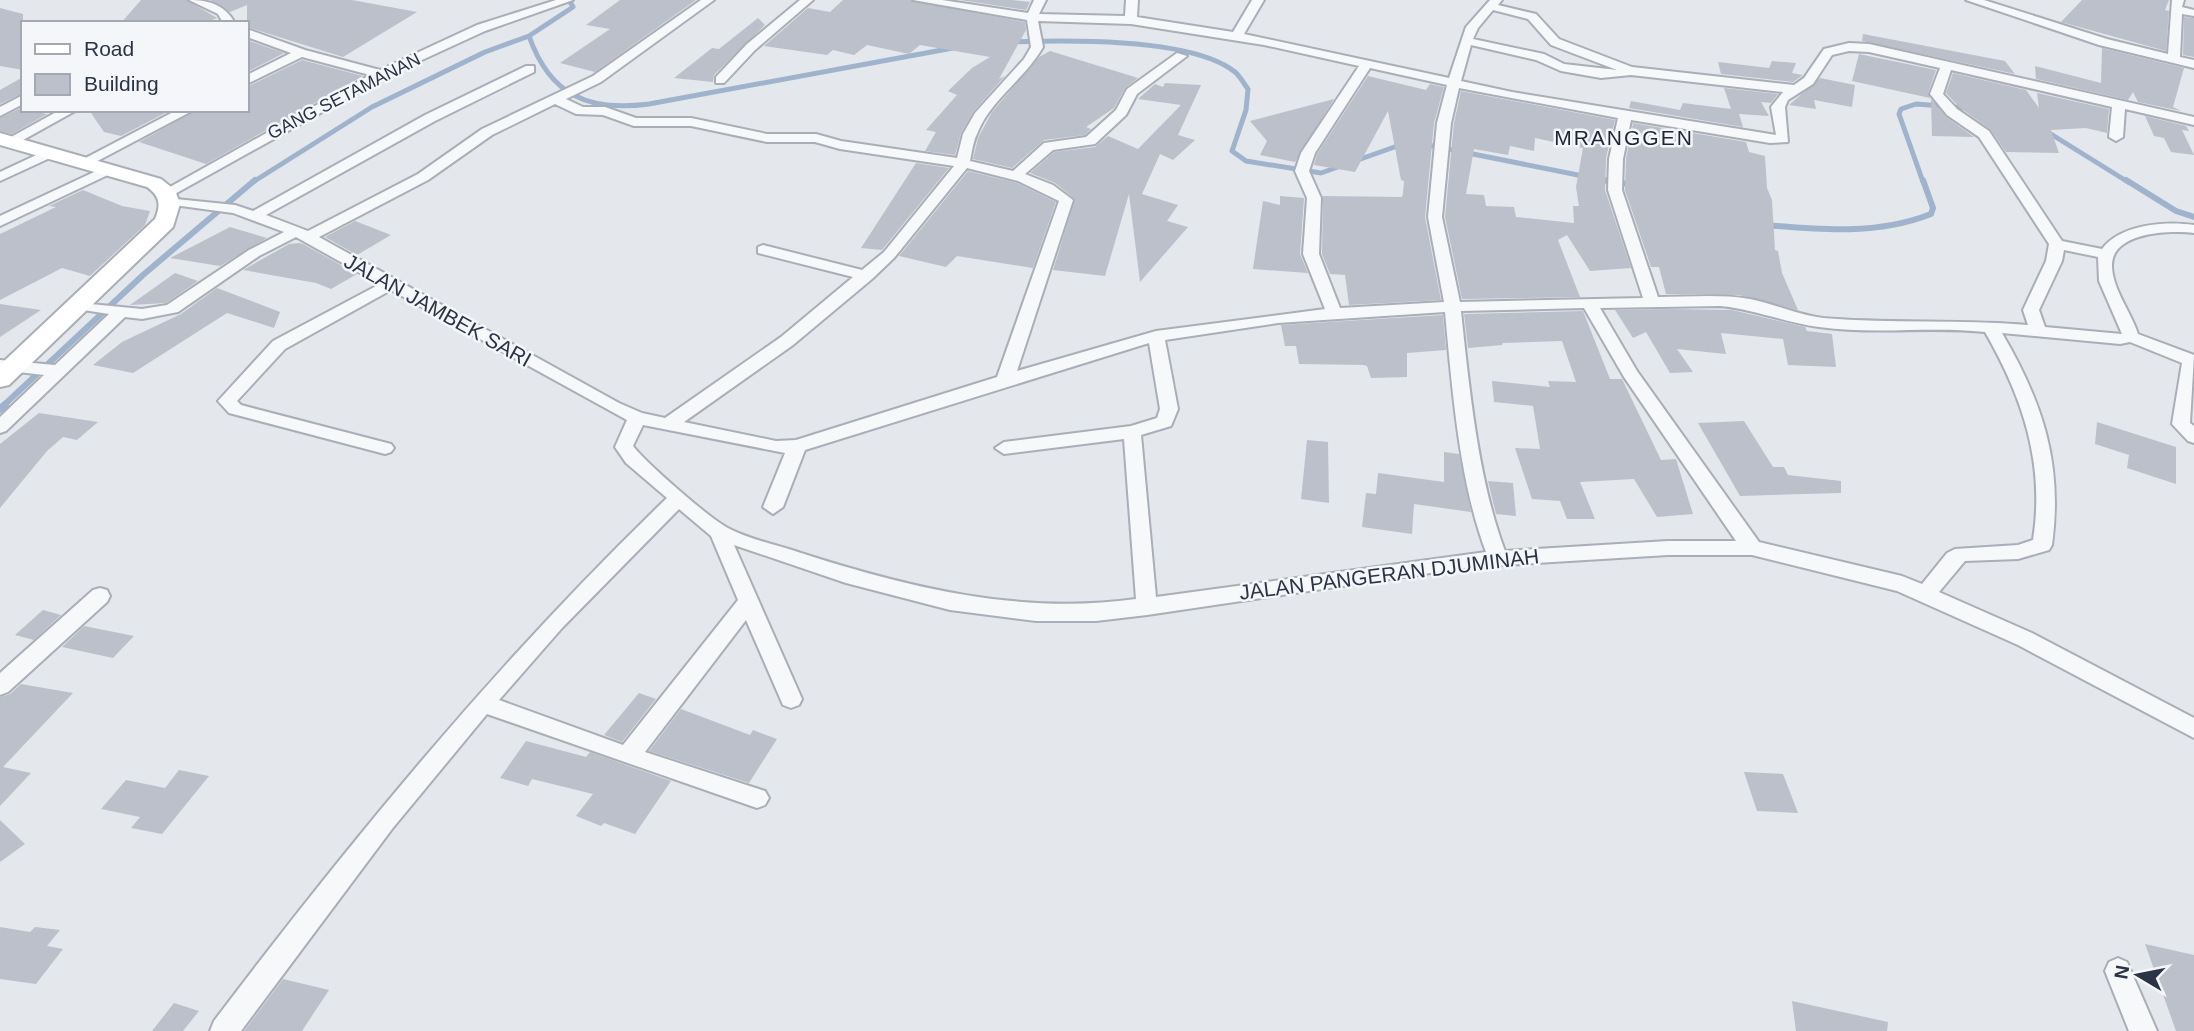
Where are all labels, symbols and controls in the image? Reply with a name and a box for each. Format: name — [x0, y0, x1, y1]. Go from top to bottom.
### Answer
legend — [21, 21, 248, 112]
text: Road — [84, 37, 134, 60]
street label: GANG SETAMANAN — [264, 49, 424, 143]
text: Building — [84, 72, 159, 95]
district label: MRANGGEN — [1554, 126, 1694, 149]
street label: JALAN JAMBEK SARI — [341, 249, 535, 371]
street label: JALAN PANGERAN DJUMINAH — [1238, 544, 1540, 604]
north arrow — [2103, 940, 2173, 1010]
text: N — [2110, 964, 2133, 981]

